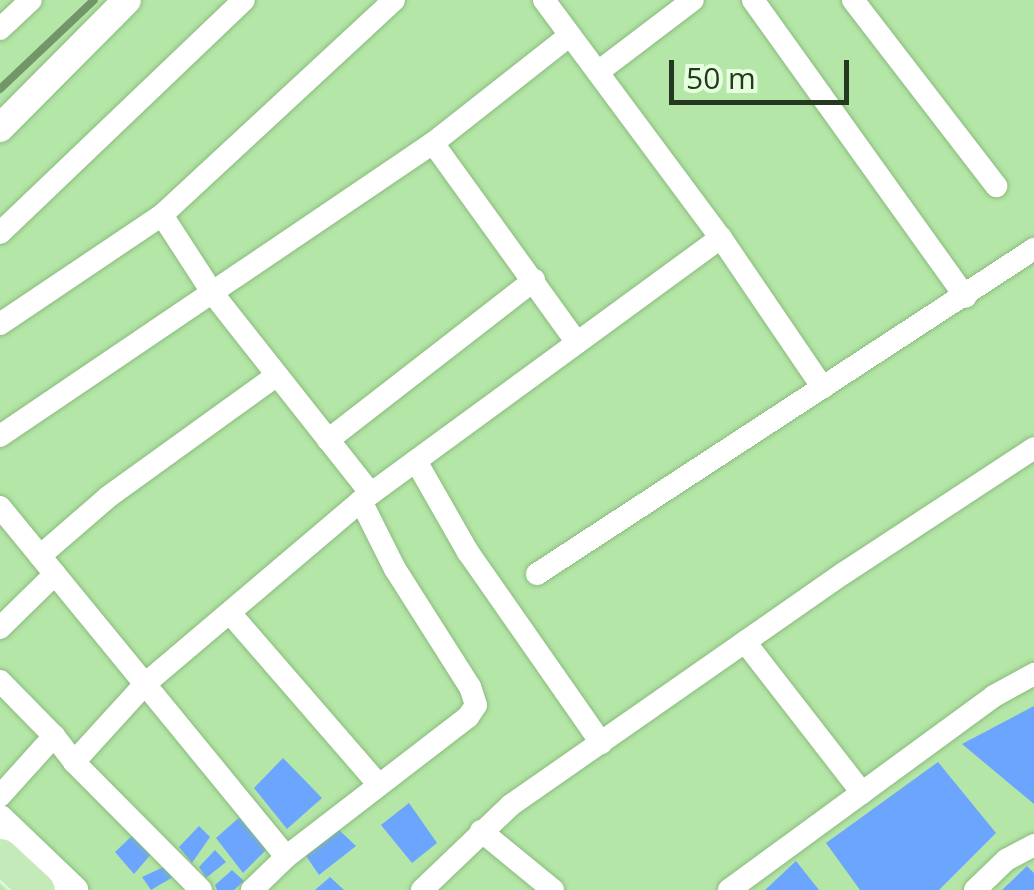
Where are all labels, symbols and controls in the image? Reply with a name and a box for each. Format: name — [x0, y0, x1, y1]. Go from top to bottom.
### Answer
scale bar — [674, 40, 854, 102]
text: 50 m — [686, 57, 756, 98]

